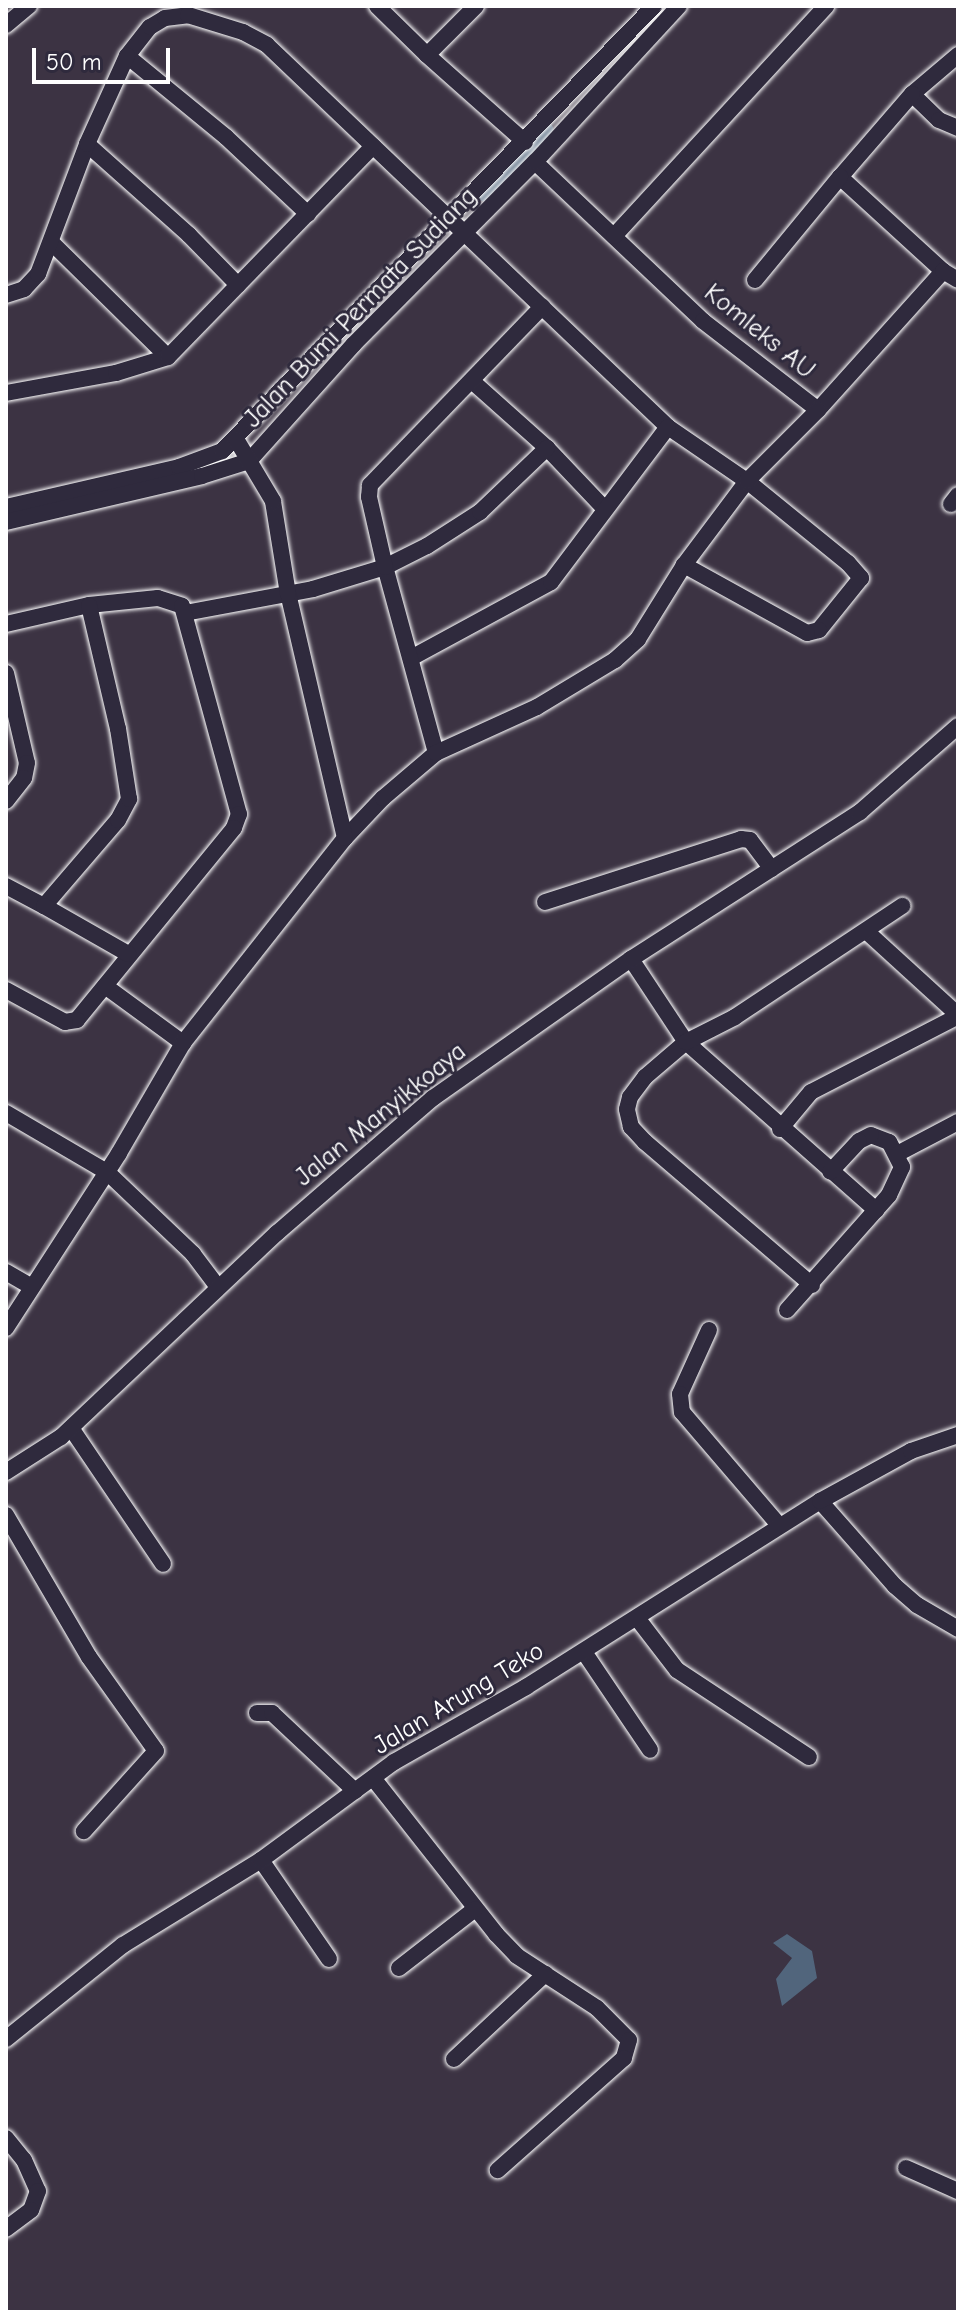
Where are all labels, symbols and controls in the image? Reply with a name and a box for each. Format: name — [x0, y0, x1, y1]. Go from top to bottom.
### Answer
scale bar — [36, 32, 174, 82]
text: 50 m — [46, 48, 102, 76]
street label: Jalan Bumi Permata Sudiang — [238, 181, 484, 435]
street label: Komleks AU — [697, 278, 821, 386]
street label: Jalan Manyikkoaya — [289, 1036, 473, 1194]
street label: Jalan Arung Teko — [368, 1636, 550, 1762]

